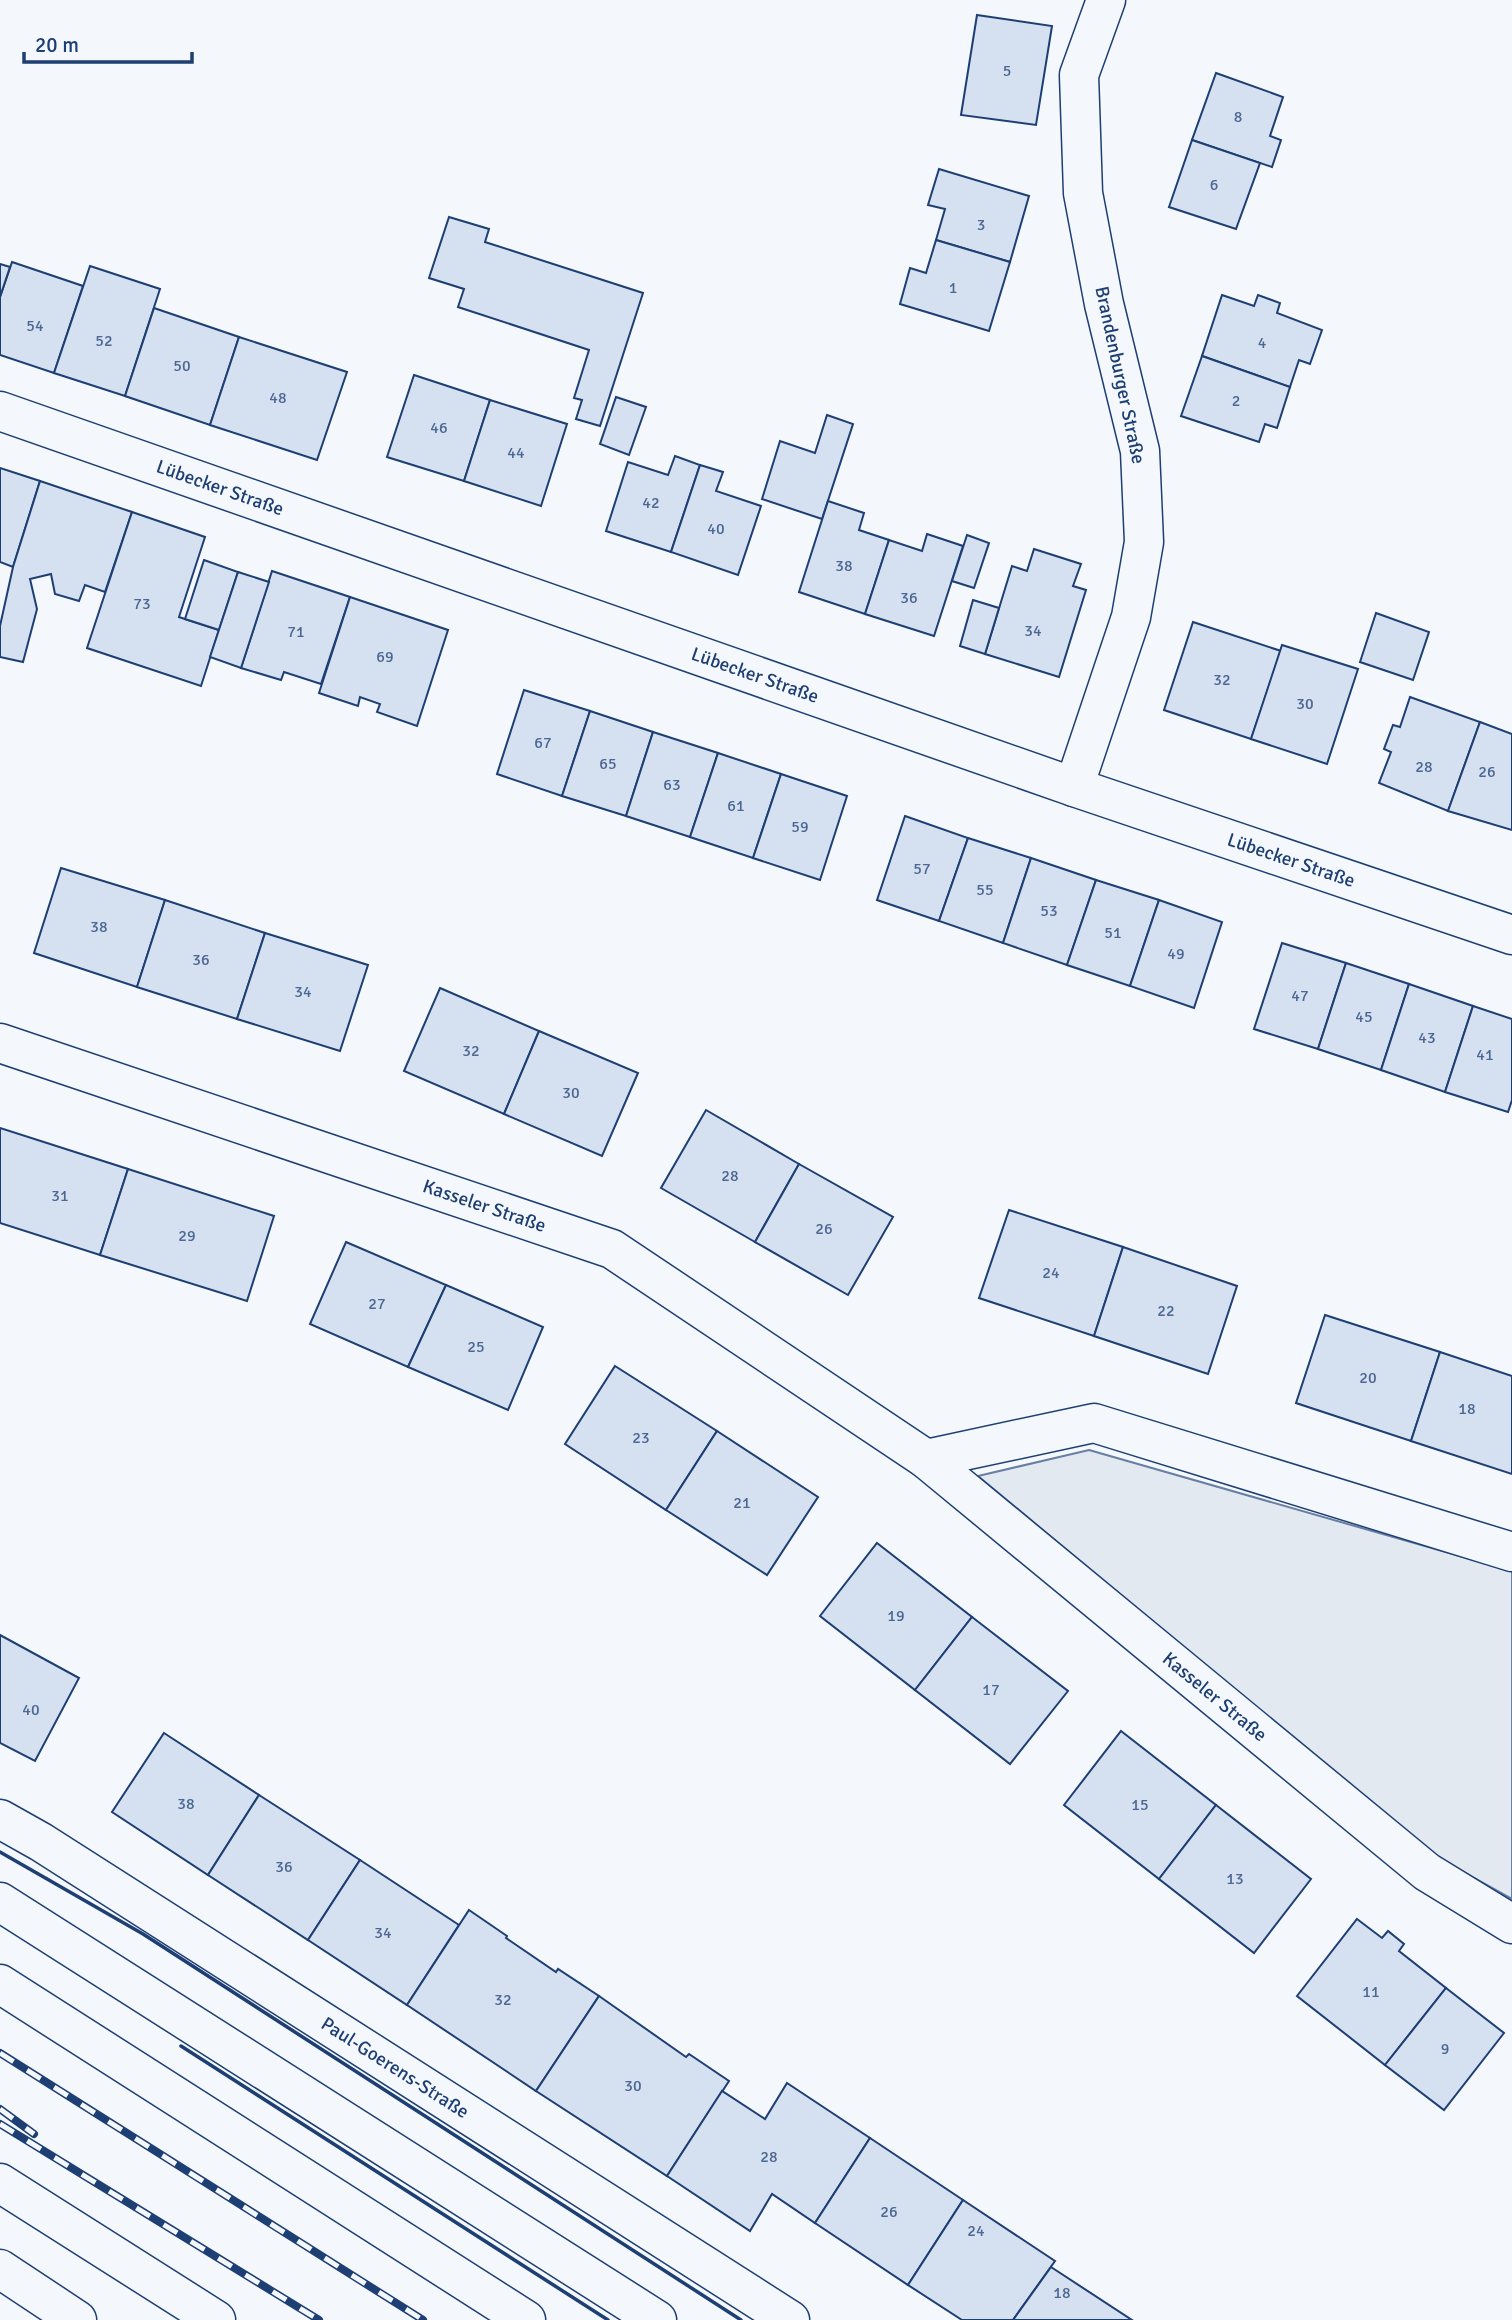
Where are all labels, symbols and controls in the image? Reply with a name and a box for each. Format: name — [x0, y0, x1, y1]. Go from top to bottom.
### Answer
scale bar — [24, 21, 192, 65]
text: 20 m — [35, 32, 79, 58]
house number: 5 — [1003, 61, 1011, 81]
house number: 8 — [1234, 107, 1242, 127]
house number: 6 — [1210, 175, 1218, 195]
house number: 3 — [977, 215, 985, 235]
house number: 1 — [949, 278, 957, 298]
street label: Brandenburger Straße — [1089, 284, 1151, 466]
house number: 54 — [26, 316, 44, 336]
house number: 52 — [95, 331, 113, 351]
house number: 4 — [1258, 333, 1267, 353]
house number: 50 — [173, 356, 191, 376]
house number: 48 — [269, 388, 287, 408]
house number: 2 — [1232, 391, 1240, 411]
house number: 46 — [430, 418, 448, 438]
house number: 44 — [507, 443, 525, 463]
street label: Lübecker Straße — [153, 455, 287, 521]
house number: 42 — [642, 493, 660, 513]
house number: 40 — [707, 519, 725, 539]
house number: 38 — [835, 556, 853, 576]
house number: 36 — [900, 588, 918, 608]
house number: 73 — [133, 594, 151, 614]
house number: 34 — [1024, 621, 1042, 641]
house number: 71 — [287, 622, 305, 642]
street label: Lübecker Straße — [688, 642, 822, 709]
house number: 69 — [376, 647, 394, 667]
house number: 32 — [1213, 670, 1231, 690]
house number: 30 — [1296, 694, 1314, 714]
house number: 67 — [534, 733, 552, 753]
house number: 65 — [599, 754, 617, 774]
house number: 28 — [1415, 757, 1433, 777]
house number: 26 — [1478, 762, 1496, 782]
house number: 63 — [663, 775, 681, 795]
house number: 61 — [727, 796, 745, 816]
house number: 59 — [791, 817, 809, 837]
street label: Lübecker Straße — [1224, 828, 1358, 893]
house number: 57 — [913, 859, 931, 879]
house number: 55 — [976, 880, 994, 900]
house number: 53 — [1040, 901, 1058, 921]
house number: 38 — [90, 917, 108, 937]
house number: 51 — [1104, 923, 1122, 943]
house number: 49 — [1167, 944, 1185, 964]
house number: 36 — [192, 950, 210, 970]
house number: 34 — [294, 982, 312, 1002]
house number: 47 — [1291, 986, 1309, 1006]
house number: 45 — [1355, 1007, 1373, 1027]
house number: 43 — [1418, 1028, 1436, 1048]
house number: 32 — [462, 1041, 480, 1061]
house number: 41 — [1476, 1045, 1494, 1065]
house number: 30 — [562, 1083, 580, 1103]
house number: 28 — [721, 1166, 739, 1186]
street label: Kasseler Straße — [420, 1174, 549, 1238]
house number: 31 — [51, 1186, 69, 1206]
house number: 26 — [815, 1219, 833, 1239]
house number: 29 — [178, 1226, 196, 1246]
house number: 24 — [1042, 1263, 1060, 1283]
house number: 27 — [368, 1294, 386, 1314]
house number: 22 — [1157, 1301, 1175, 1321]
house number: 25 — [467, 1337, 485, 1357]
house number: 20 — [1359, 1368, 1377, 1388]
house number: 18 — [1458, 1399, 1476, 1419]
house number: 23 — [632, 1428, 650, 1448]
house number: 21 — [733, 1493, 751, 1513]
house number: 19 — [887, 1606, 905, 1626]
street label: Kasseler Straße — [1157, 1647, 1272, 1747]
house number: 17 — [982, 1680, 1000, 1700]
house number: 40 — [22, 1700, 40, 1720]
house number: 38 — [177, 1794, 195, 1814]
house number: 15 — [1131, 1795, 1149, 1815]
house number: 36 — [275, 1857, 293, 1877]
house number: 13 — [1226, 1869, 1244, 1889]
house number: 34 — [374, 1923, 392, 1943]
house number: 11 — [1362, 1982, 1380, 2002]
house number: 32 — [494, 1990, 512, 2010]
street label: Paul-Goerens-Straße — [317, 2012, 473, 2124]
house number: 9 — [1441, 2039, 1449, 2059]
house number: 30 — [624, 2076, 642, 2096]
house number: 28 — [760, 2147, 778, 2167]
house number: 26 — [880, 2202, 898, 2222]
house number: 24 — [967, 2221, 985, 2241]
house number: 18 — [1053, 2283, 1071, 2303]

